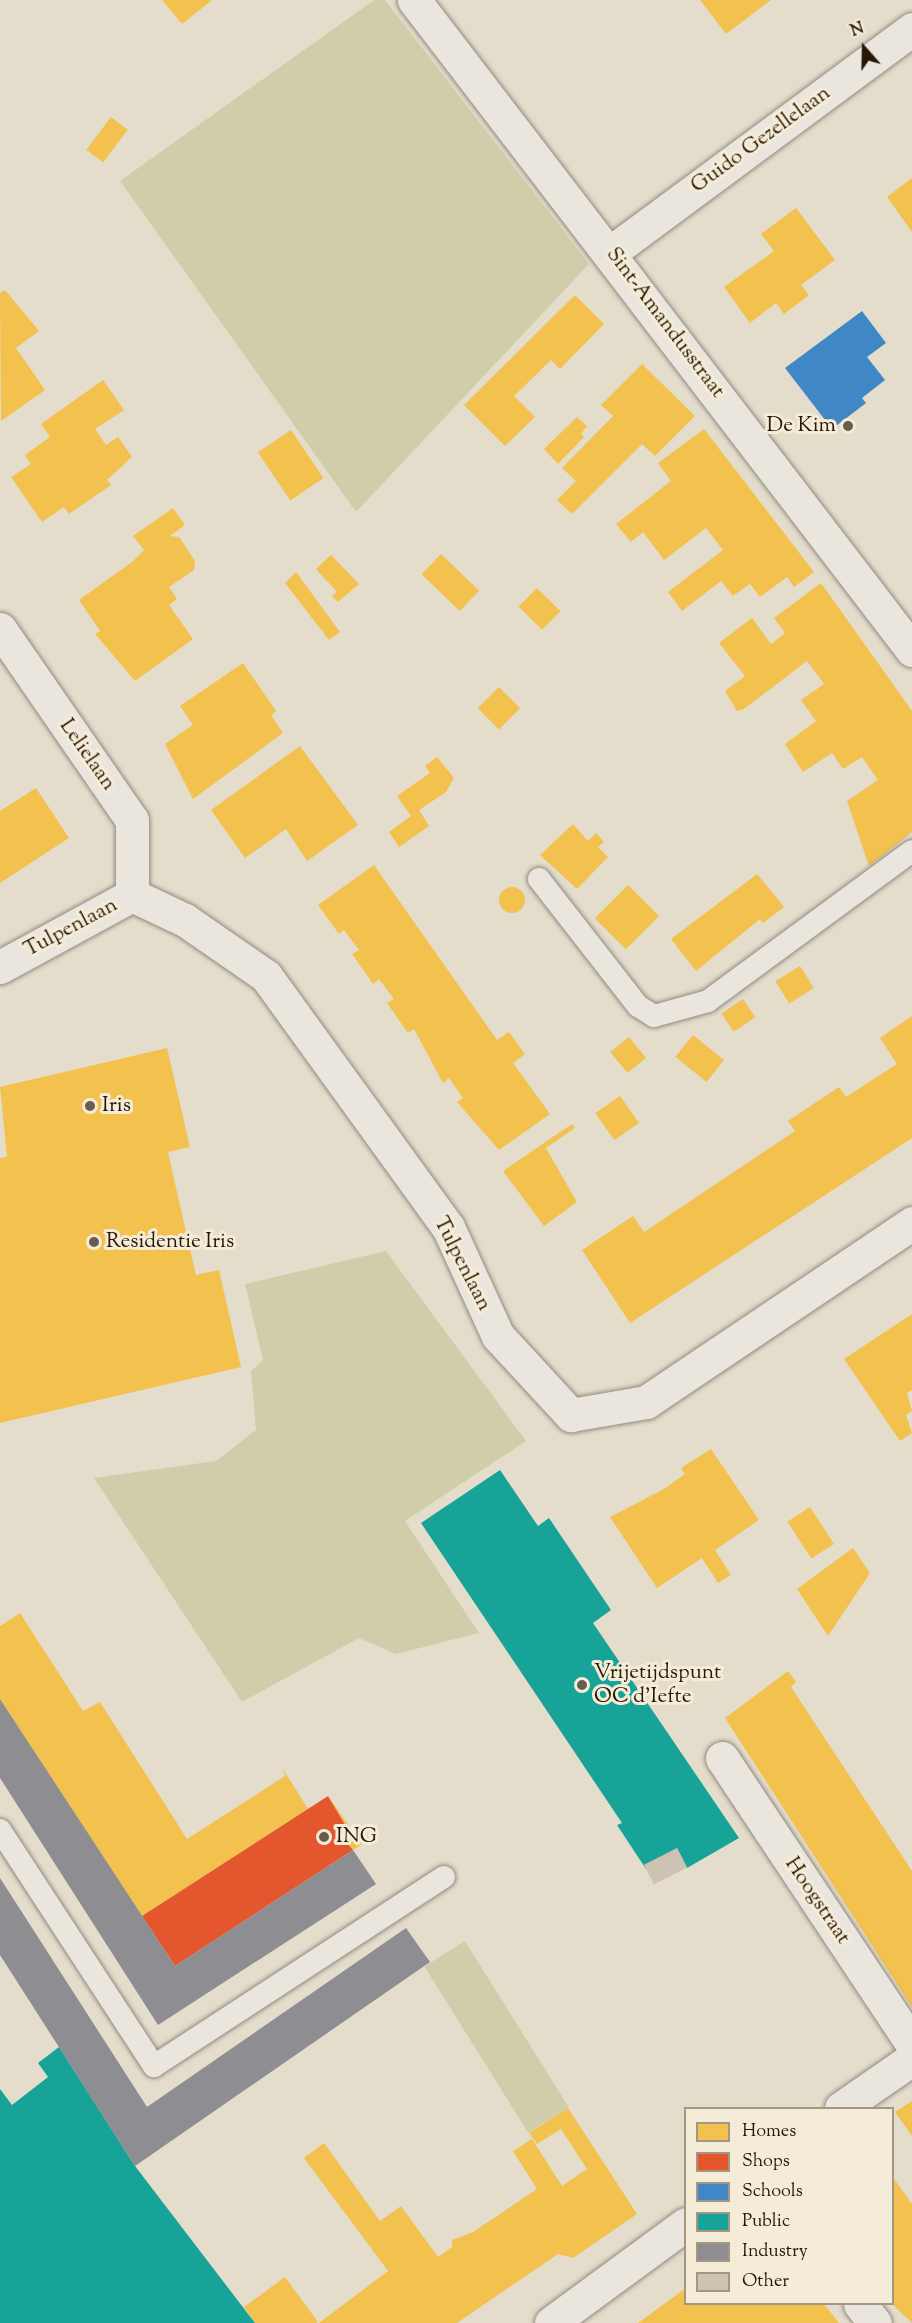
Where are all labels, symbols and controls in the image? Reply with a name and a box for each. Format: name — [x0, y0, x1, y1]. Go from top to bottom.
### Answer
north arrow — [834, 18, 894, 78]
text: N — [848, 18, 868, 44]
street label: Guido Gezellelaan — [686, 81, 836, 199]
street label: Sint-Amandusstraat — [600, 243, 730, 403]
place label: De Kim — [767, 413, 836, 439]
marker: De Kim — [841, 419, 855, 433]
street label: Lelielaan — [53, 714, 121, 796]
street label: Tulpenlaan — [20, 893, 122, 963]
place label: Iris — [102, 1093, 131, 1119]
marker: Iris — [83, 1099, 97, 1113]
street label: Tulpenlaan — [428, 1213, 496, 1315]
place label: Residentie Iris — [106, 1229, 234, 1255]
marker: Residentie Iris — [87, 1235, 101, 1249]
place label: Vrijetijdspunt OC d'Iefte — [594, 1660, 721, 1710]
marker: Vrijetijdspunt OC d'Iefte — [575, 1678, 589, 1692]
place label: ING — [336, 1824, 377, 1850]
marker: ING — [317, 1830, 331, 1844]
street label: Hoogstraat — [779, 1853, 855, 1949]
legend — [684, 2107, 894, 2305]
text: Homes — [742, 2119, 796, 2145]
text: Shops — [742, 2149, 790, 2175]
text: Schools — [742, 2179, 803, 2205]
text: Public — [742, 2209, 790, 2235]
text: Industry — [742, 2239, 808, 2265]
text: Other — [742, 2269, 789, 2295]

